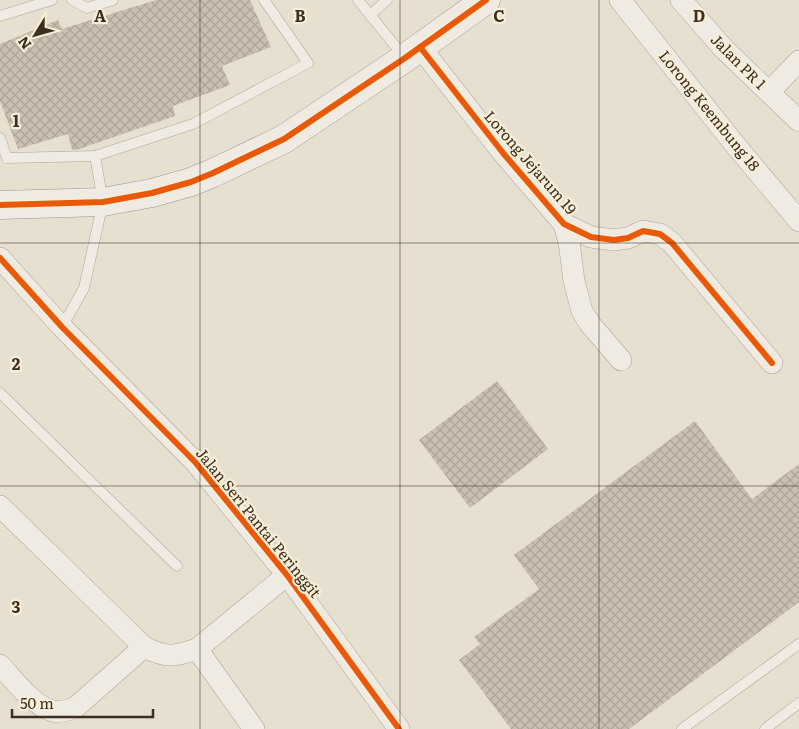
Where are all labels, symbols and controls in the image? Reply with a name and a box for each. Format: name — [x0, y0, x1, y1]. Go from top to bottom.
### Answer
text: A — [94, 3, 106, 27]
text: B — [294, 3, 306, 27]
text: C — [493, 3, 505, 27]
text: D — [693, 3, 705, 27]
north arrow — [10, 10, 60, 60]
street label: Jalan PR 1 — [706, 28, 772, 94]
text: N — [12, 33, 35, 54]
street label: Lorong Keembung 18 — [654, 45, 766, 176]
street label: Lorong Jejarum 19 — [479, 105, 583, 219]
text: 1 — [13, 108, 20, 132]
text: 2 — [12, 351, 21, 375]
street label: Jalan Seri Pantai Peringgit — [191, 442, 327, 602]
text: 3 — [12, 594, 21, 618]
scale bar — [12, 686, 154, 718]
text: 50 m — [20, 691, 54, 714]

